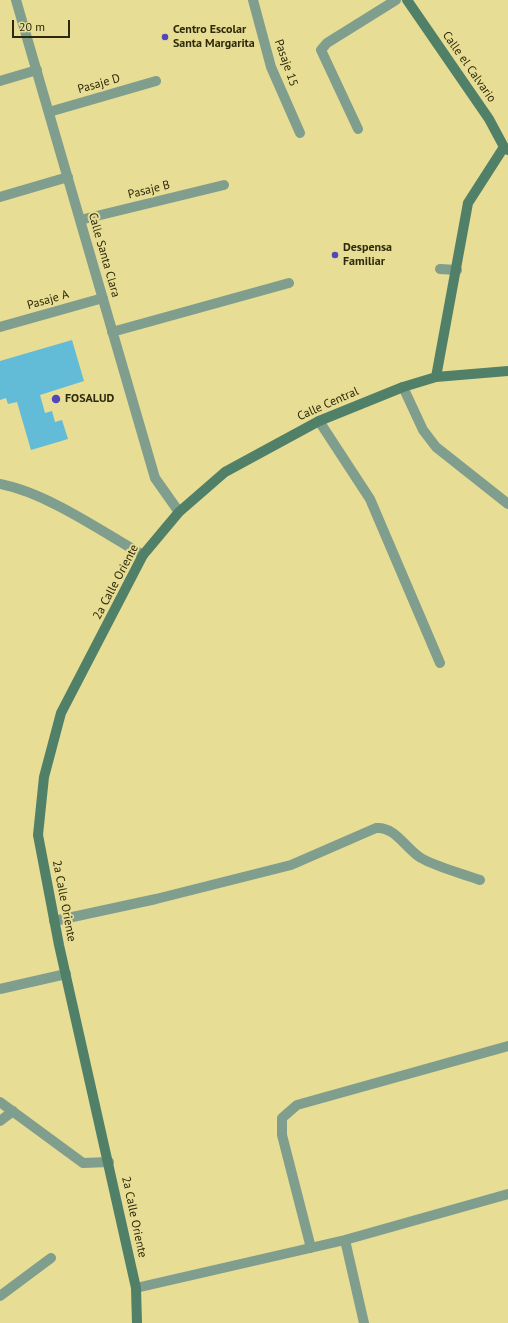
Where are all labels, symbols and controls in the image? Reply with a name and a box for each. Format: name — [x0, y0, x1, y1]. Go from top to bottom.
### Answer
scale bar — [14, 12, 72, 38]
text: 20 m — [19, 19, 45, 34]
place label: Centro Escolar Santa Margarita — [173, 23, 255, 51]
street label: Calle el Calvario — [439, 29, 499, 105]
marker: Centro Escolar Santa Margarita — [160, 32, 170, 42]
street label: Pasaje 15 — [271, 38, 301, 88]
street label: Pasaje D — [76, 71, 122, 97]
street label: Pasaje B — [127, 178, 171, 202]
street label: Calle Santa Clara — [85, 211, 123, 299]
place label: Despensa Familiar — [343, 241, 392, 269]
marker: Despensa Familiar — [330, 250, 340, 260]
street label: Pasaje A — [25, 287, 71, 313]
street label: Calle Central — [295, 384, 361, 424]
place label: FOSALUD — [65, 392, 114, 406]
marker: FOSALUD — [50, 393, 62, 405]
street label: 2a Calle Oriente — [90, 542, 142, 622]
street label: 2a Calle Oriente — [49, 859, 79, 943]
street label: 2a Calle Oriente — [118, 1175, 150, 1259]

